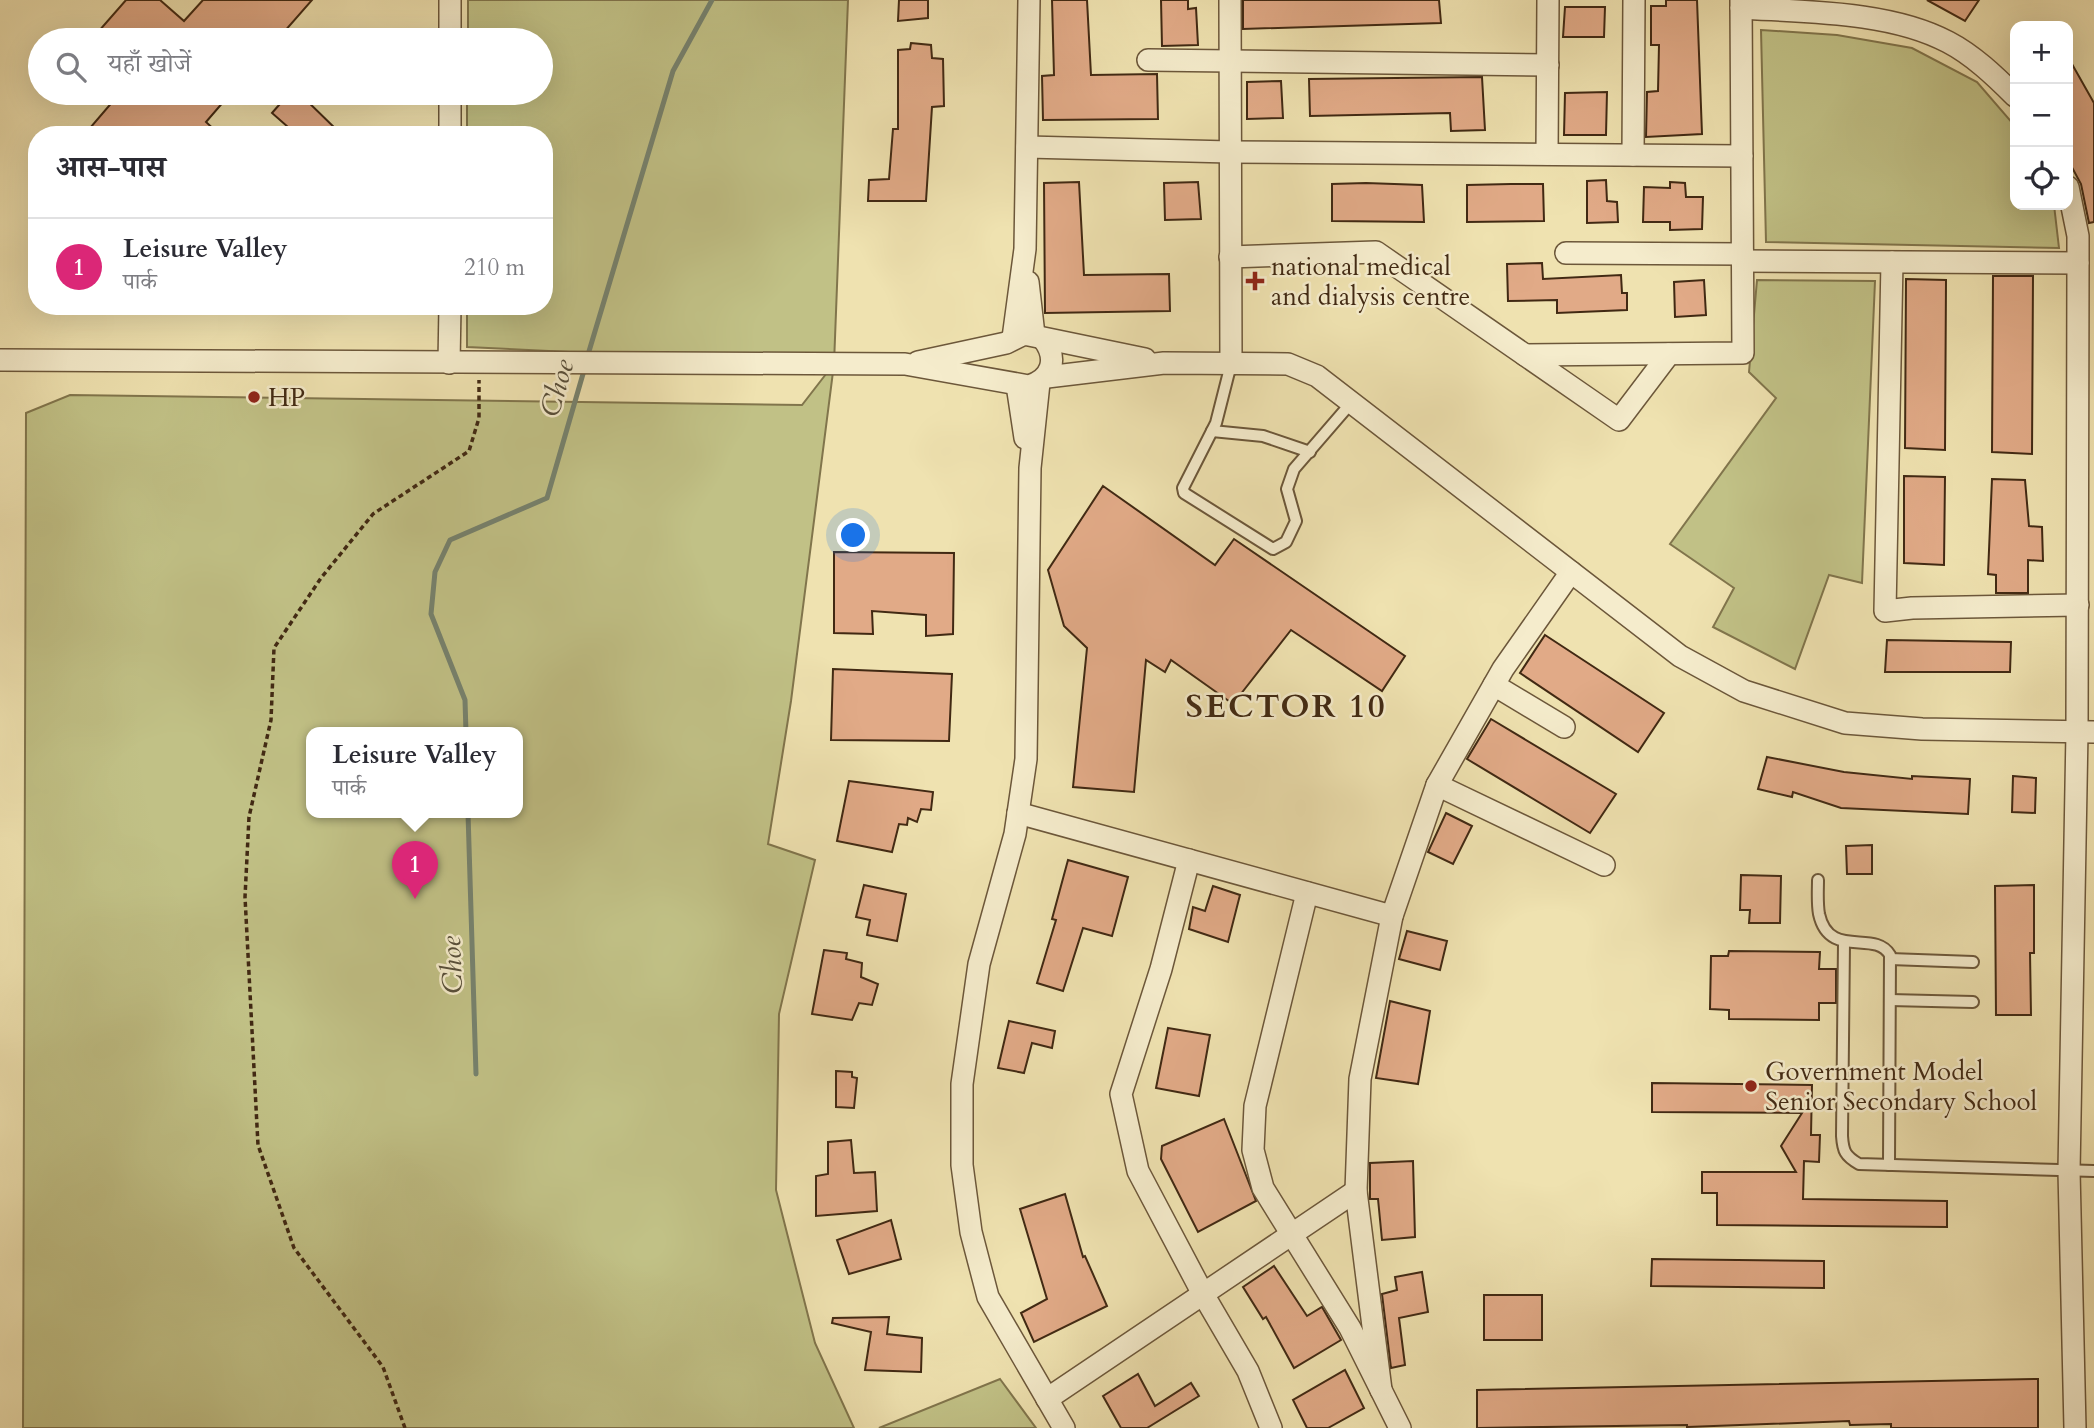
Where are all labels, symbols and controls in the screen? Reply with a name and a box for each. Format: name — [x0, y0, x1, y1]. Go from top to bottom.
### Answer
map controls — [2010, 21, 2073, 210]
button: + — [2010, 21, 2073, 84]
search box — [28, 28, 553, 105]
text: यहाँ खोजें — [108, 46, 191, 81]
icon: search — [52, 48, 90, 86]
button: − — [2010, 84, 2073, 147]
text: आस-पास — [56, 147, 166, 188]
button: locate — [2010, 147, 2073, 210]
text: Leisure Valley — [123, 231, 288, 266]
place label: national medical and dialysis centre — [1271, 249, 1470, 314]
text: 1 — [73, 252, 85, 283]
text: 210 m — [464, 252, 525, 283]
text: पार्क — [123, 266, 157, 297]
marker: national medical and dialysis centre — [1245, 271, 1265, 291]
water label: Choe — [531, 355, 583, 421]
place label: HP — [268, 380, 305, 415]
marker: HP — [246, 389, 262, 405]
your location — [836, 518, 870, 552]
district label: SECTOR 10 — [1185, 684, 1387, 729]
popup — [306, 727, 523, 818]
text: Leisure Valley — [332, 737, 497, 772]
text: पार्क — [332, 772, 366, 803]
pin: 1 — [392, 841, 438, 899]
water label: Choe — [432, 935, 472, 995]
place label: Government Model Senior Secondary School — [1765, 1054, 2037, 1119]
marker: Government Model Senior Secondary School — [1743, 1078, 1759, 1094]

